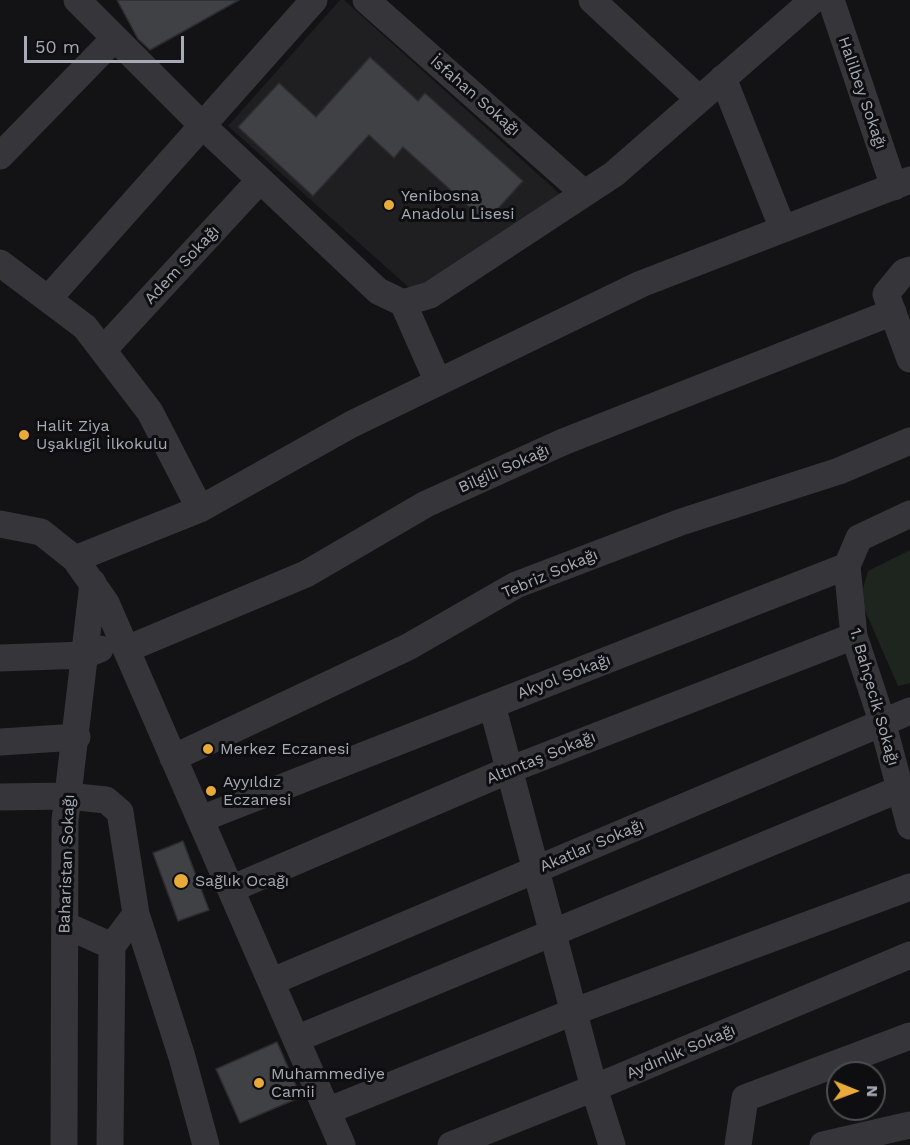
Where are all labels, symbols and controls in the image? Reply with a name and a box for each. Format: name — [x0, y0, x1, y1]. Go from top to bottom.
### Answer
scale bar — [27, 24, 188, 62]
street label: Halilbey Sokağı — [834, 34, 890, 152]
text: 50 m — [35, 36, 80, 57]
street label: İsfahan Sokağı — [426, 52, 524, 140]
place label: Yenibosna Anadolu Lisesi — [401, 186, 515, 224]
marker: Yenibosna Anadolu Lisesi — [382, 198, 396, 212]
street label: Adem Sokağı — [141, 222, 223, 308]
place label: Halit Ziya Uşaklıgil İlkokulu — [36, 416, 168, 454]
marker: Halit Ziya Uşaklıgil İlkokulu — [17, 428, 31, 442]
street label: Bilgili Sokağı — [456, 440, 552, 498]
street label: Tebriz Sokağı — [499, 545, 601, 603]
street label: 1. Bahçecik Sokağı — [845, 626, 903, 768]
street label: Akyol Sokağı — [515, 650, 613, 704]
street label: Altıntaş Sokağı — [484, 727, 598, 789]
place label: Merkez Eczanesi — [220, 739, 350, 759]
marker: Merkez Eczanesi — [201, 742, 215, 756]
place label: Ayyıldız Eczanesi — [223, 772, 291, 810]
marker: Ayyıldız Eczanesi — [204, 784, 218, 798]
street label: Baharistan Sokağı — [55, 794, 79, 934]
street label: Akatlar Sokağı — [537, 815, 647, 877]
place label: Sağlık Ocağı — [195, 871, 289, 891]
marker: Sağlık Ocağı — [172, 872, 190, 890]
street label: Aydınlık Sokağı — [624, 1020, 738, 1084]
north arrow — [826, 1061, 886, 1121]
place label: Muhammediye Camii — [271, 1064, 385, 1102]
marker: Muhammediye Camii — [252, 1076, 266, 1090]
text: N — [863, 1085, 882, 1097]

